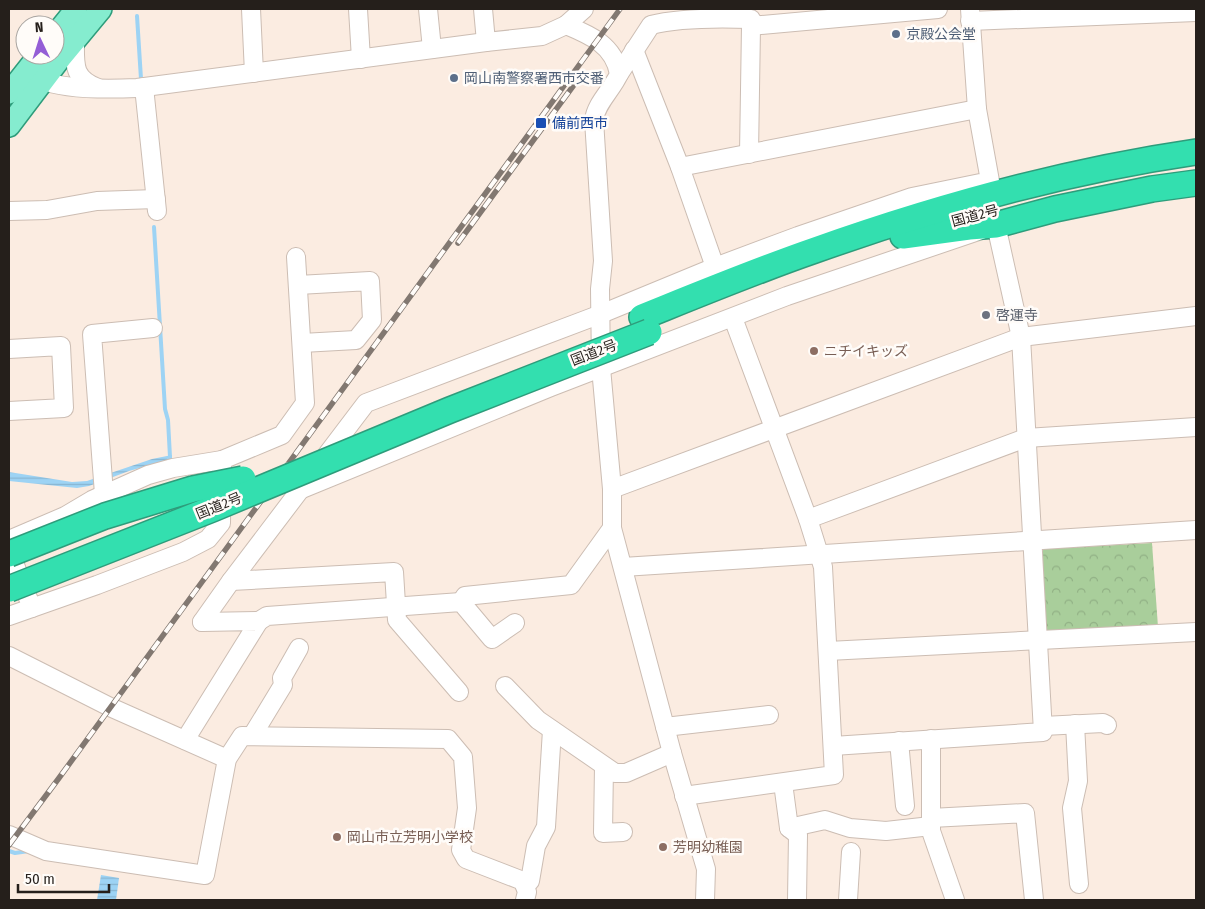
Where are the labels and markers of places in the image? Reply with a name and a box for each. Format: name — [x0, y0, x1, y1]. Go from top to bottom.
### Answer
place label: 京殿公会堂 — [906, 26, 976, 43]
marker: 京殿公会堂 — [890, 28, 902, 40]
place label: 岡山南警察署西市交番 — [464, 70, 604, 87]
marker: 岡山南警察署西市交番 — [448, 72, 460, 84]
place label: 備前西市 — [552, 115, 608, 132]
marker: 備前西市 — [534, 116, 548, 130]
place label: 啓運寺 — [996, 307, 1038, 324]
marker: 啓運寺 — [980, 309, 992, 321]
place label: ニチイキッズ — [824, 343, 908, 360]
marker: ニチイキッズ — [808, 345, 820, 357]
place label: 岡山市立芳明小学校 — [347, 829, 473, 846]
marker: 岡山市立芳明小学校 — [331, 831, 343, 843]
place label: 芳明幼稚園 — [673, 839, 743, 856]
marker: 芳明幼稚園 — [657, 841, 669, 853]

